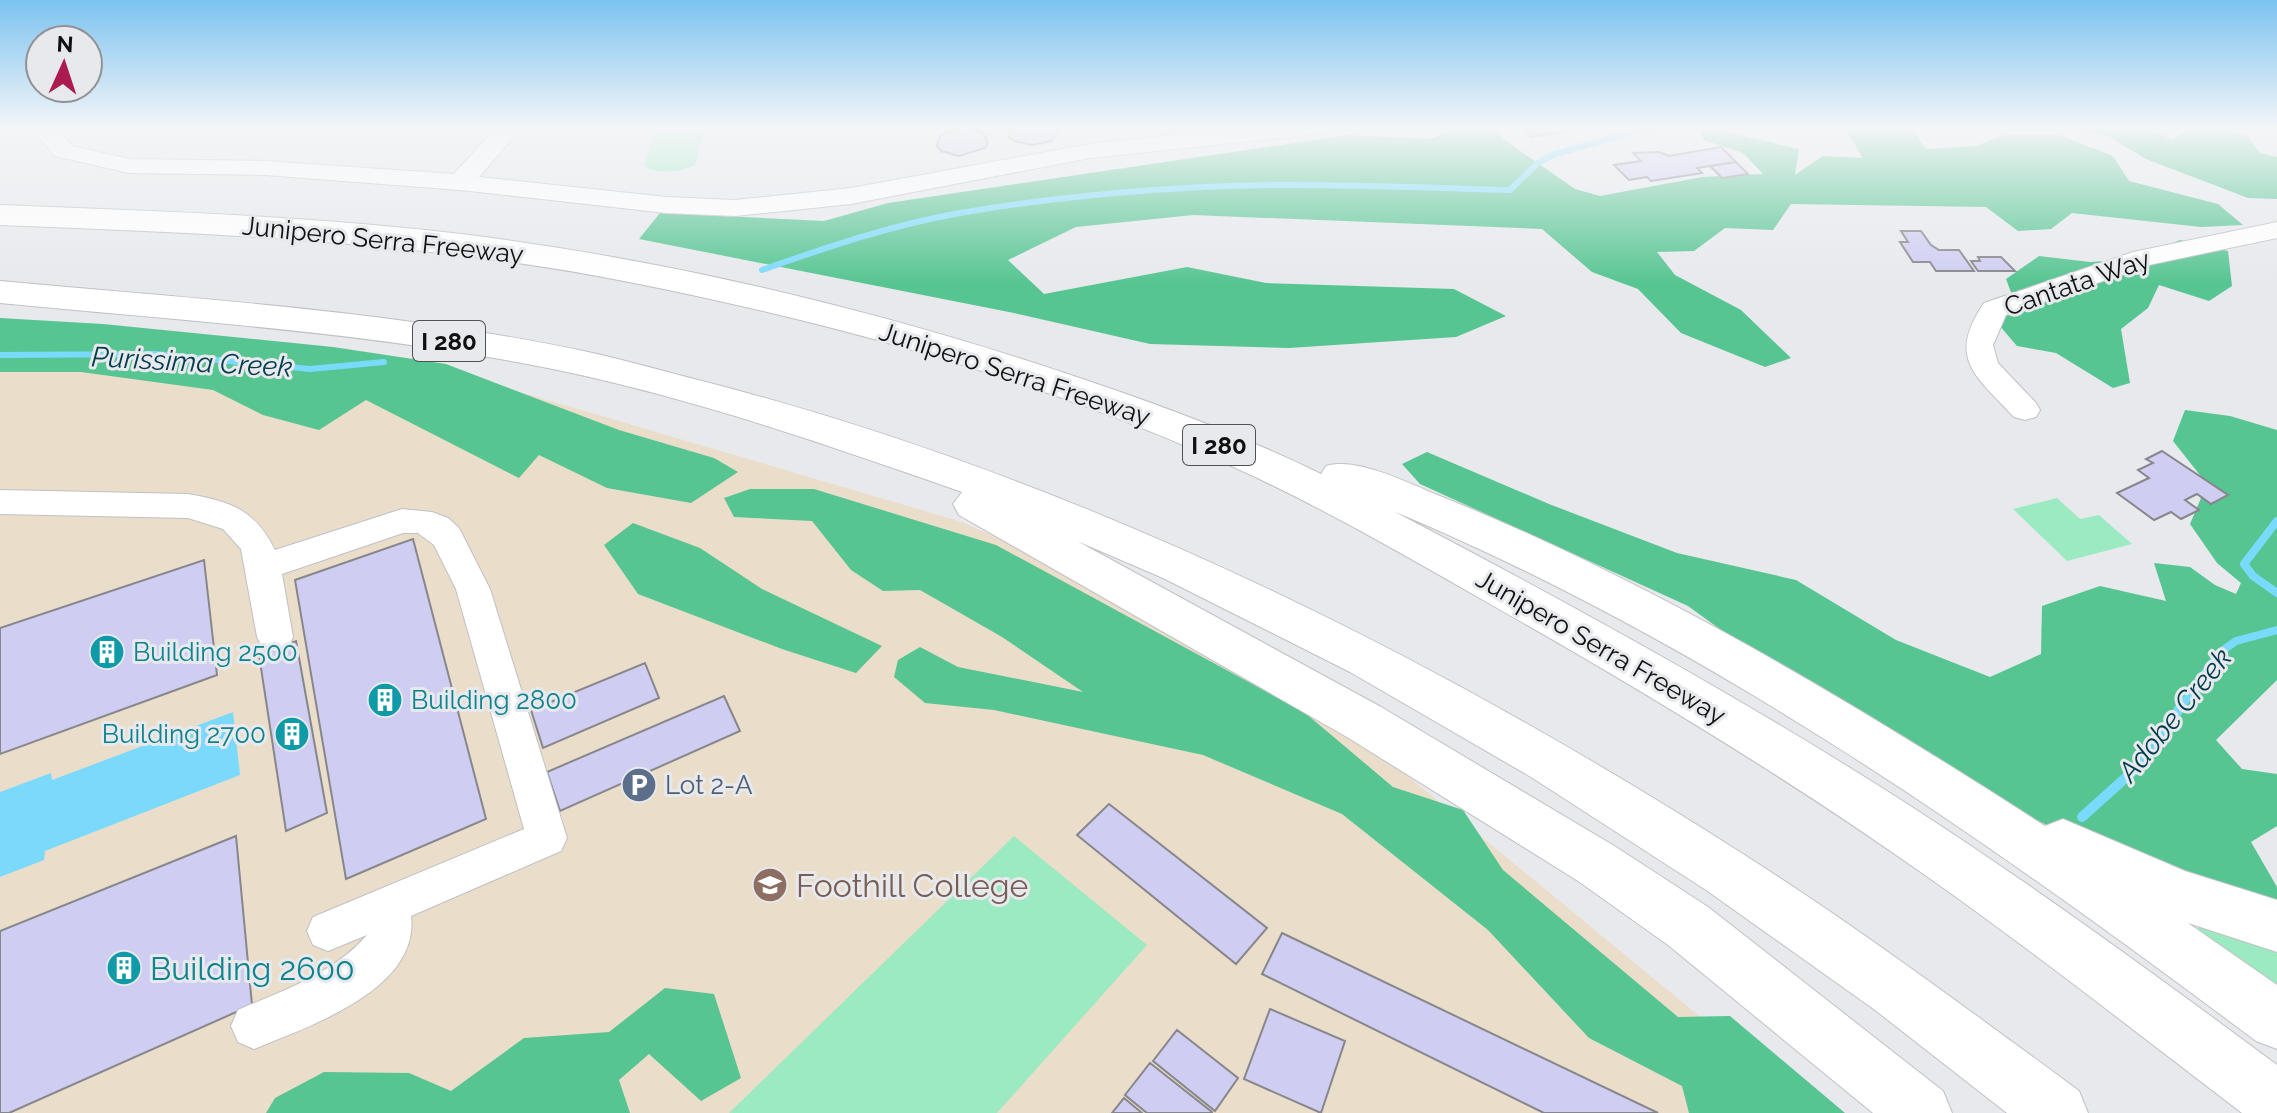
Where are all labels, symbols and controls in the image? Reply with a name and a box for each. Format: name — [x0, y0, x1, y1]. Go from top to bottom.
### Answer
north arrow — [24, 24, 104, 104]
text: N — [56, 31, 74, 57]
street label: Junipero Serra Freeway — [241, 210, 525, 270]
street label: Cantata Way — [2000, 244, 2154, 322]
street label: Junipero Serra Freeway — [876, 316, 1154, 432]
road number: I 280 — [413, 321, 485, 361]
water label: Purissima Creek — [91, 340, 293, 384]
road number: I 280 — [1183, 425, 1255, 465]
street label: Junipero Serra Freeway — [1471, 563, 1731, 731]
building icon: Building 2500 — [88, 633, 126, 671]
place label: Building 2500 — [133, 637, 298, 667]
water label: Adobe Creek — [2110, 642, 2239, 790]
building icon: Building 2800 — [366, 681, 404, 719]
place label: Building 2800 — [411, 685, 577, 715]
building icon: Building 2700 — [273, 715, 311, 753]
place label: Building 2700 — [102, 719, 266, 749]
parking icon: Lot 2-A — [620, 766, 658, 804]
place label: Lot 2-A — [665, 770, 753, 800]
school or university icon: Foothill College — [751, 866, 789, 904]
place label: Foothill College — [796, 867, 1028, 904]
building icon: Building 2600 — [105, 949, 143, 987]
place label: Building 2600 — [150, 950, 355, 987]

